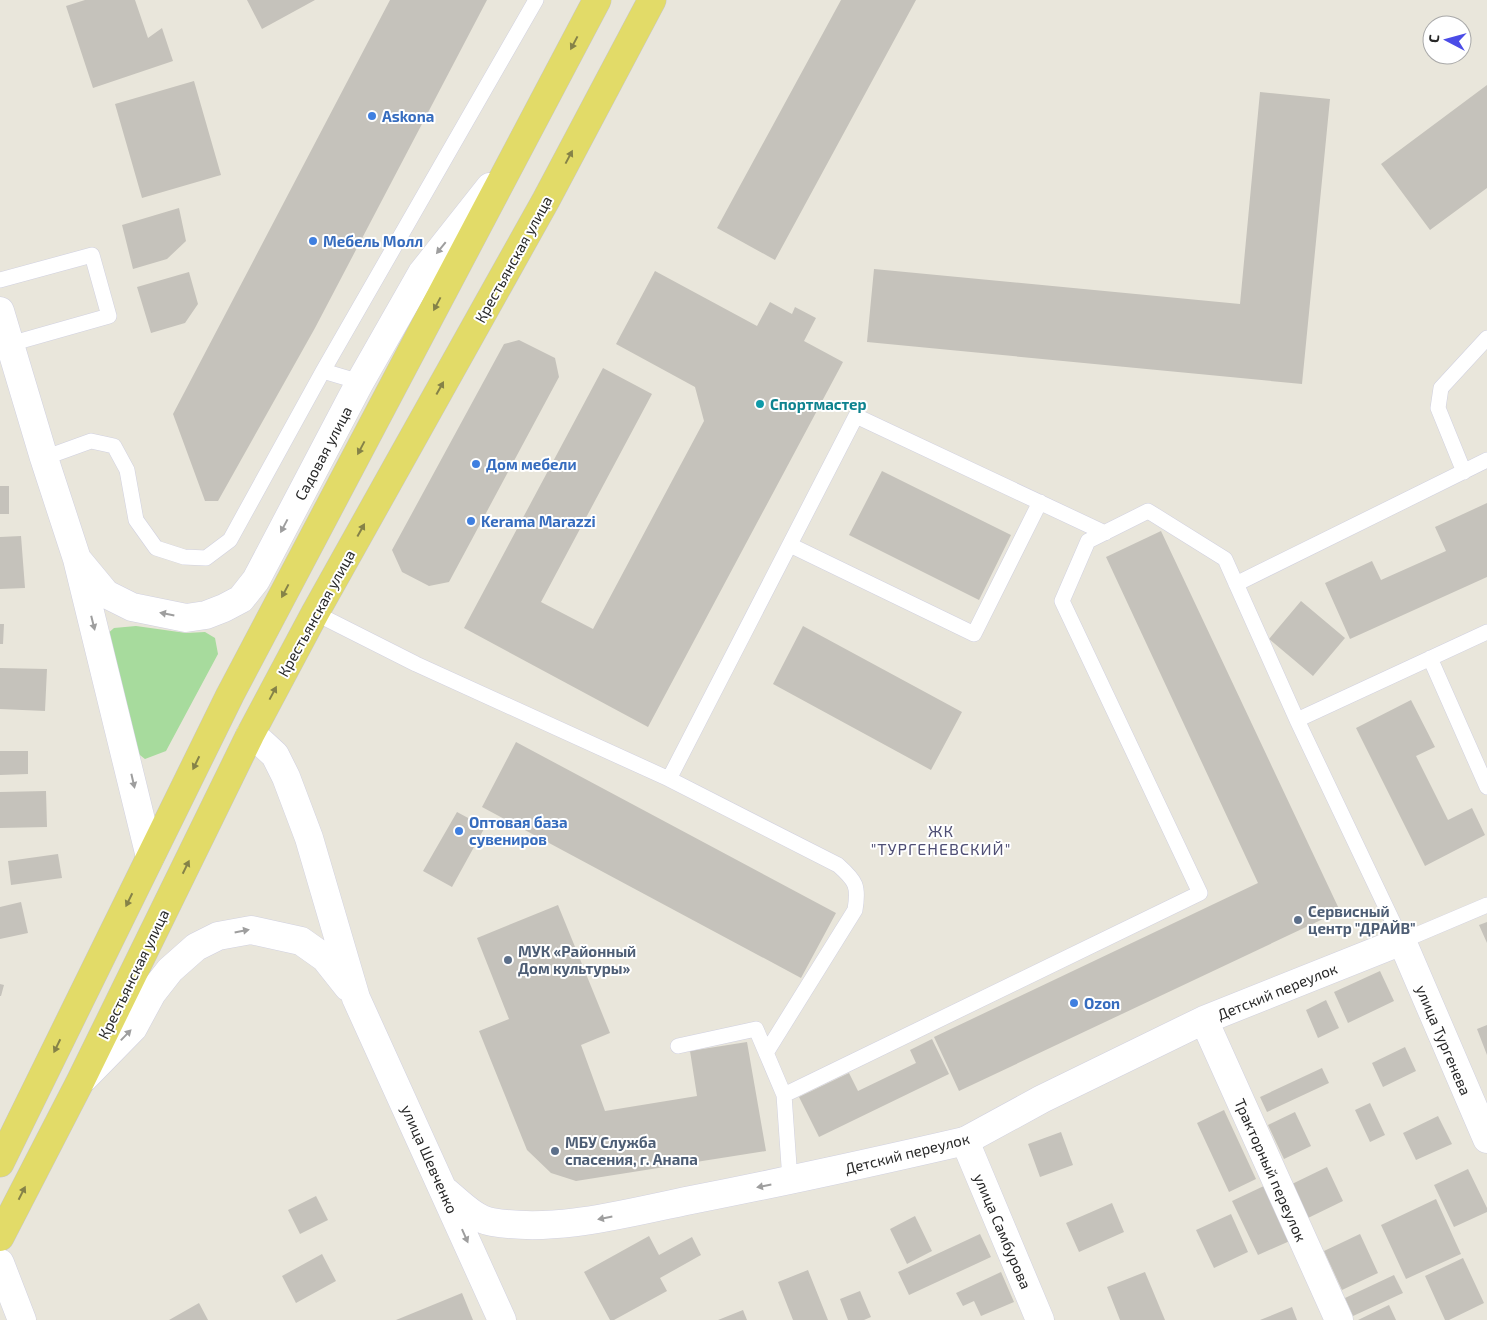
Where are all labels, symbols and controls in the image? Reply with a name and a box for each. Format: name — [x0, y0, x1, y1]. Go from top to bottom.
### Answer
north arrow — [1422, 15, 1472, 65]
text: С — [1425, 34, 1442, 44]
one-way arrow — [570, 36, 578, 50]
place label: Askona — [382, 107, 434, 125]
marker: Askona — [366, 110, 378, 122]
one-way arrow — [565, 150, 573, 164]
street label: Крестьянская улица — [471, 192, 556, 326]
place label: Мебель Молл — [323, 232, 423, 250]
marker: Мебель Молл — [307, 235, 319, 247]
one-way arrow — [436, 242, 447, 255]
one-way arrow — [433, 297, 441, 312]
one-way arrow — [436, 382, 445, 395]
place label: Спортмастер — [770, 395, 867, 413]
marker: Спортмастер — [754, 398, 766, 410]
street label: Садовая улица — [291, 403, 356, 504]
one-way arrow — [357, 441, 365, 455]
place label: Дом мебели — [486, 455, 577, 473]
marker: Дом мебели — [470, 458, 482, 470]
place label: Kerama Marazzi — [481, 512, 596, 530]
marker: Kerama Marazzi — [465, 515, 477, 527]
one-way arrow — [280, 519, 288, 534]
one-way arrow — [357, 524, 366, 537]
street label: Крестьянская улица — [274, 546, 359, 680]
one-way arrow — [280, 585, 289, 598]
one-way arrow — [159, 610, 175, 618]
one-way arrow — [89, 616, 97, 631]
one-way arrow — [269, 685, 277, 700]
one-way arrow — [192, 756, 200, 770]
one-way arrow — [129, 773, 137, 788]
place label: Оптовая база сувениров — [469, 813, 568, 848]
district label: ЖК "ТУРГЕНЕВСКИЙ" — [871, 821, 1011, 858]
marker: Оптовая база сувениров — [453, 825, 465, 837]
one-way arrow — [182, 859, 190, 874]
one-way arrow — [125, 893, 133, 907]
place label: Сервисный центр "ДРАЙВ" — [1308, 902, 1416, 937]
street label: Крестьянская улица — [94, 906, 173, 1042]
marker: Сервисный центр "ДРАЙВ" — [1292, 914, 1304, 926]
one-way arrow — [234, 927, 250, 935]
place label: МУК «Районный Дом культуры» — [518, 942, 636, 977]
marker: МУК «Районный Дом культуры» — [502, 954, 514, 966]
street label: Детский переулок — [1214, 959, 1340, 1024]
street label: улица Тургенева — [1412, 982, 1475, 1098]
place label: Ozon — [1084, 994, 1120, 1012]
marker: Ozon — [1068, 997, 1080, 1009]
one-way arrow — [120, 1029, 132, 1041]
one-way arrow — [53, 1039, 61, 1053]
street label: Тракторный переулок — [1230, 1096, 1311, 1245]
street label: улица Шевченко — [397, 1102, 462, 1216]
street label: Детский переулок — [843, 1129, 971, 1178]
place label: МБУ Служба спасения, г. Анапа — [565, 1133, 698, 1168]
marker: МБУ Служба спасения, г. Анапа — [549, 1145, 561, 1157]
street label: улица Самбурова — [970, 1171, 1035, 1292]
one-way arrow — [755, 1182, 771, 1190]
one-way arrow — [18, 1186, 26, 1201]
one-way arrow — [597, 1214, 612, 1222]
one-way arrow — [461, 1229, 469, 1243]

